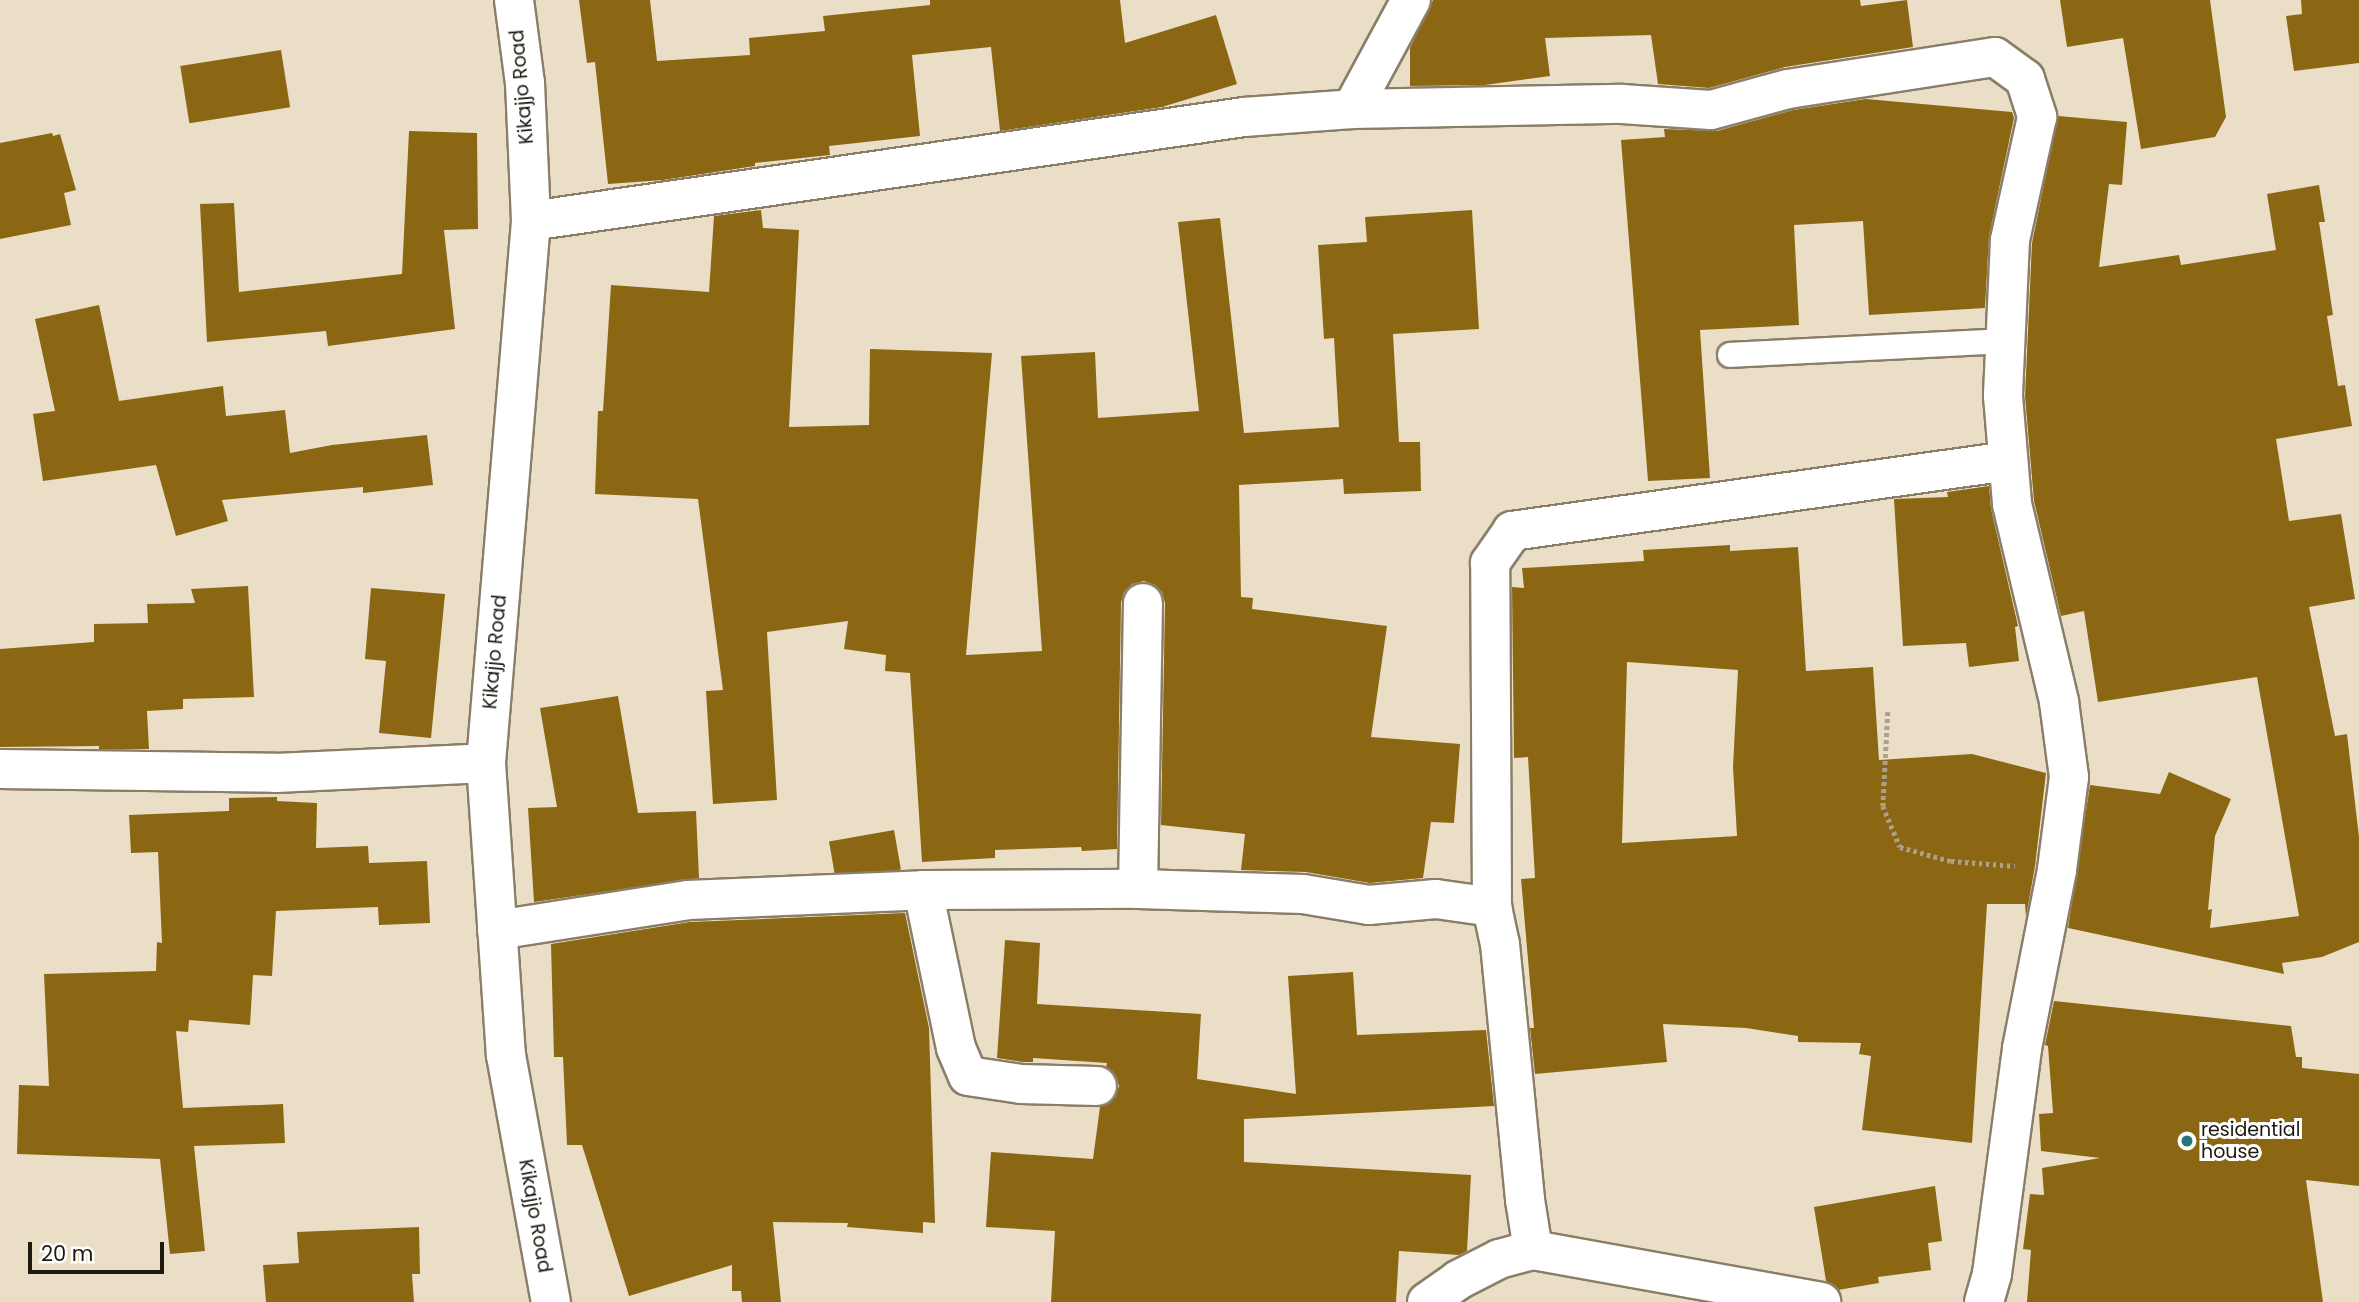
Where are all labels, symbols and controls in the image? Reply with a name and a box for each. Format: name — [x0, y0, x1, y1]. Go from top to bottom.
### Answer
street label: Kikajjo Road — [506, 29, 538, 145]
street label: Kikajjo Road — [479, 594, 511, 710]
place label: residential house — [2201, 1119, 2300, 1163]
marker: residential house — [2179, 1133, 2195, 1149]
street label: Kikajjo Road — [514, 1158, 556, 1274]
scale bar — [32, 1228, 168, 1272]
text: 20 m — [41, 1239, 94, 1268]

